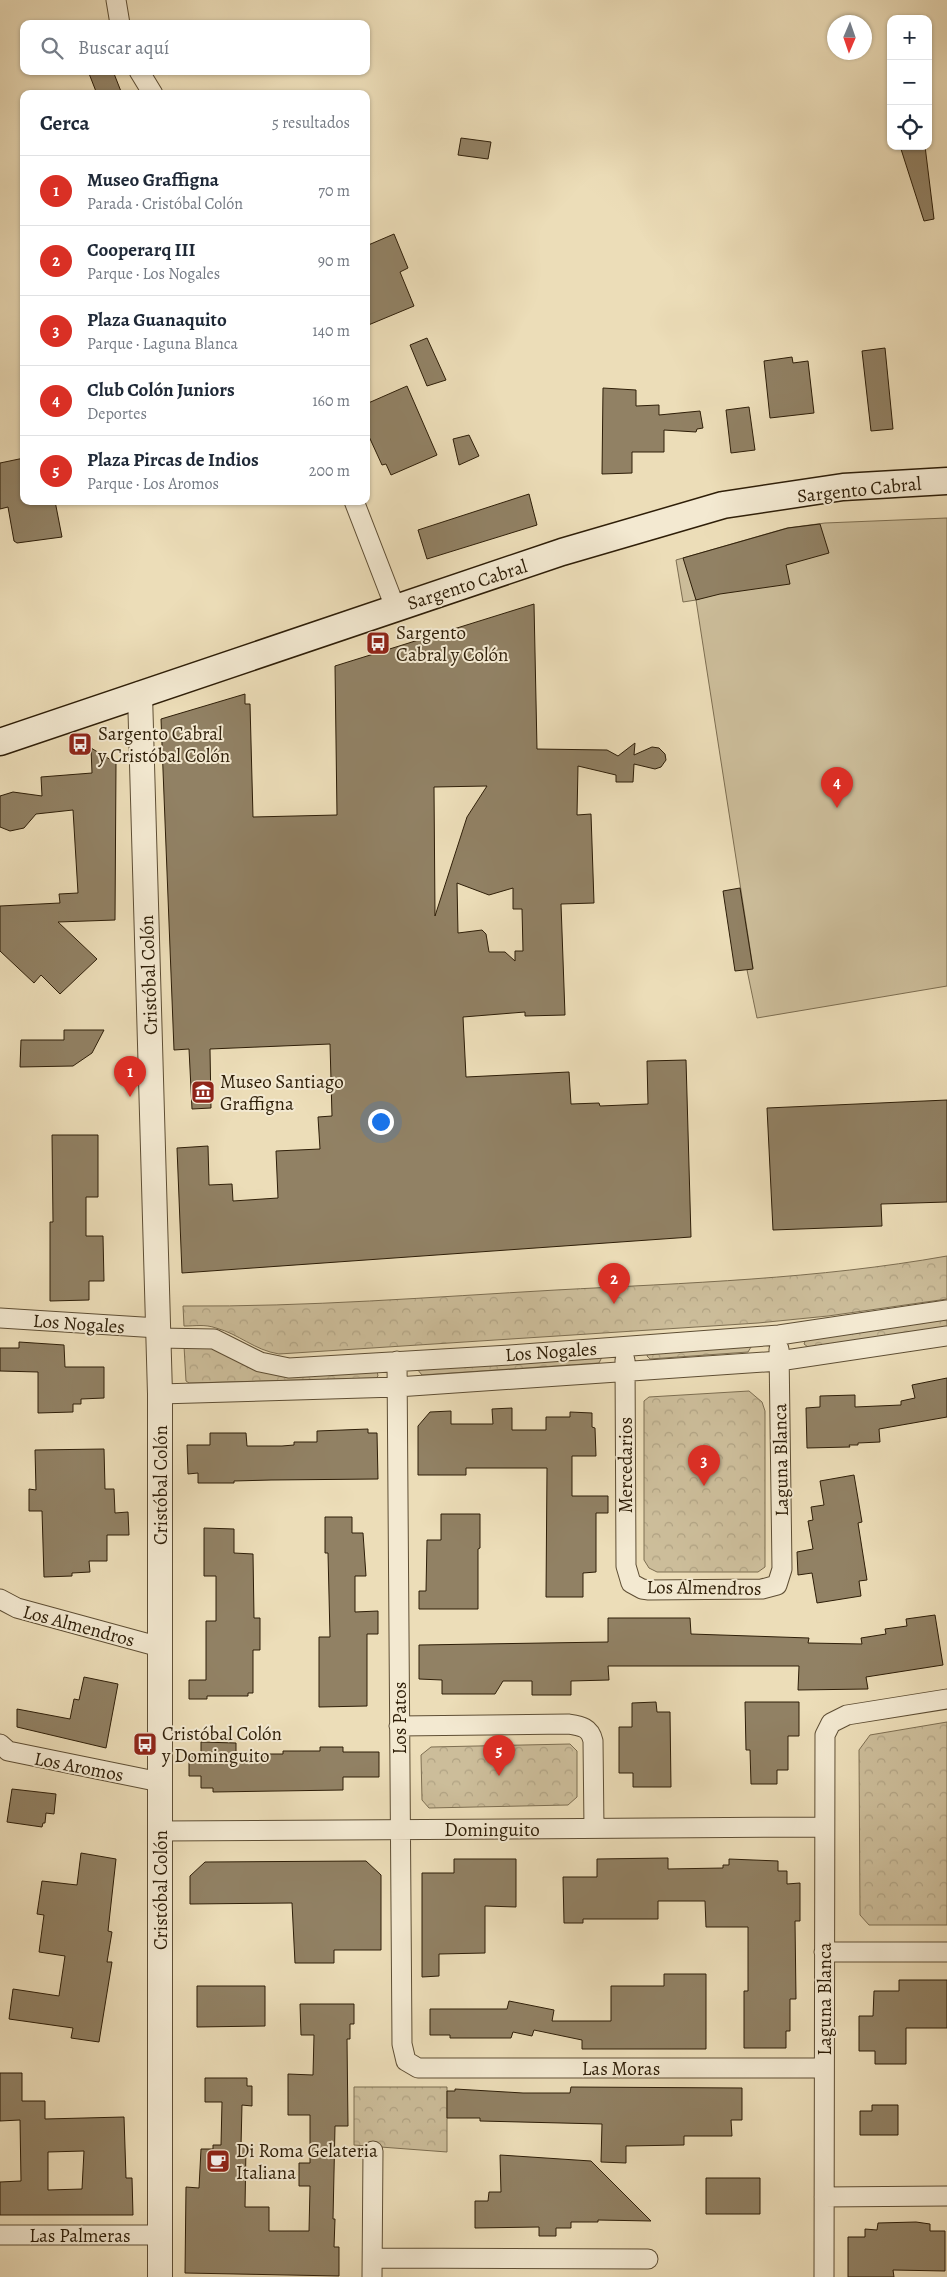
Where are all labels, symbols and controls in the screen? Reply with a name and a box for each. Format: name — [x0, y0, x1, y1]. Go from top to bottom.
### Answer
north arrow — [827, 15, 872, 60]
map controls — [887, 15, 932, 150]
button: + — [887, 15, 932, 60]
search box — [20, 20, 370, 75]
icon: search — [38, 34, 66, 62]
text: Buscar aquí — [78, 35, 169, 61]
button: − — [887, 60, 932, 105]
button: locate — [887, 105, 932, 150]
text: Cerca — [40, 109, 90, 137]
text: 5 resultados — [272, 112, 350, 134]
text: Museo Graffigna — [87, 167, 219, 193]
text: 1 — [53, 180, 59, 202]
text: 70 m — [318, 180, 350, 202]
text: Parada · Cristóbal Colón — [87, 193, 243, 215]
text: Cooperarq III — [87, 237, 195, 263]
text: 2 — [52, 250, 60, 272]
text: 90 m — [318, 250, 350, 272]
text: Parque · Los Nogales — [87, 263, 220, 285]
text: Plaza Guanaquito — [87, 307, 227, 333]
text: 3 — [53, 320, 59, 342]
text: 140 m — [312, 320, 350, 342]
text: Parque · Laguna Blanca — [87, 333, 238, 355]
text: Club Colón Juniors — [87, 377, 235, 403]
text: 4 — [52, 390, 60, 412]
text: 160 m — [312, 390, 350, 412]
text: Deportes — [87, 403, 147, 425]
text: Plaza Pircas de Indios — [87, 447, 259, 473]
text: 5 — [53, 460, 59, 482]
text: 200 m — [309, 460, 350, 482]
street label: Sargento Cabral — [796, 471, 923, 509]
text: Parque · Los Aromos — [87, 473, 219, 495]
street label: Sargento Cabral — [404, 553, 531, 617]
place label: Sargento Cabral y Colón — [396, 620, 508, 668]
bus stop icon: Sargento Cabral y Colón — [365, 630, 391, 656]
place label: Sargento Cabral y Cristóbal Colón — [97, 721, 230, 769]
bus stop icon: Sargento Cabral y Cristóbal Colón — [67, 731, 93, 757]
pin: 4 — [821, 767, 853, 808]
street label: Cristóbal Colón — [134, 915, 164, 1035]
pin: 1 — [114, 1056, 146, 1097]
place label: Museo Santiago Graffigna — [220, 1069, 344, 1117]
museum icon: Museo Santiago Graffigna — [190, 1079, 216, 1105]
your location — [368, 1109, 394, 1135]
pin: 2 — [598, 1263, 630, 1304]
street label: Los Nogales — [32, 1308, 126, 1340]
street label: Los Nogales — [504, 1336, 598, 1368]
street label: Laguna Blanca — [767, 1403, 795, 1517]
street label: Mercedarios — [613, 1417, 639, 1513]
street label: Cristóbal Colón — [148, 1425, 174, 1545]
pin: 3 — [688, 1445, 720, 1486]
street label: Los Almendros — [646, 1574, 762, 1602]
street label: Los Almendros — [20, 1599, 138, 1653]
street label: Los Patos — [387, 1682, 413, 1754]
place label: Cristóbal Colón y Dominguito — [161, 1721, 282, 1769]
bus stop icon: Cristóbal Colón y Dominguito — [132, 1731, 158, 1757]
pin: 5 — [483, 1735, 515, 1776]
street label: Los Aromos — [32, 1746, 126, 1788]
street label: Dominguito — [444, 1817, 540, 1843]
street label: Cristóbal Colón — [148, 1830, 174, 1950]
street label: Laguna Blanca — [812, 1942, 838, 2056]
street label: Las Moras — [582, 2056, 660, 2082]
place label: Di Roma Gelateria Italiana — [236, 2138, 378, 2186]
cafe icon: Di Roma Gelateria Italiana — [205, 2148, 231, 2174]
street label: Las Palmeras — [29, 2223, 131, 2249]

